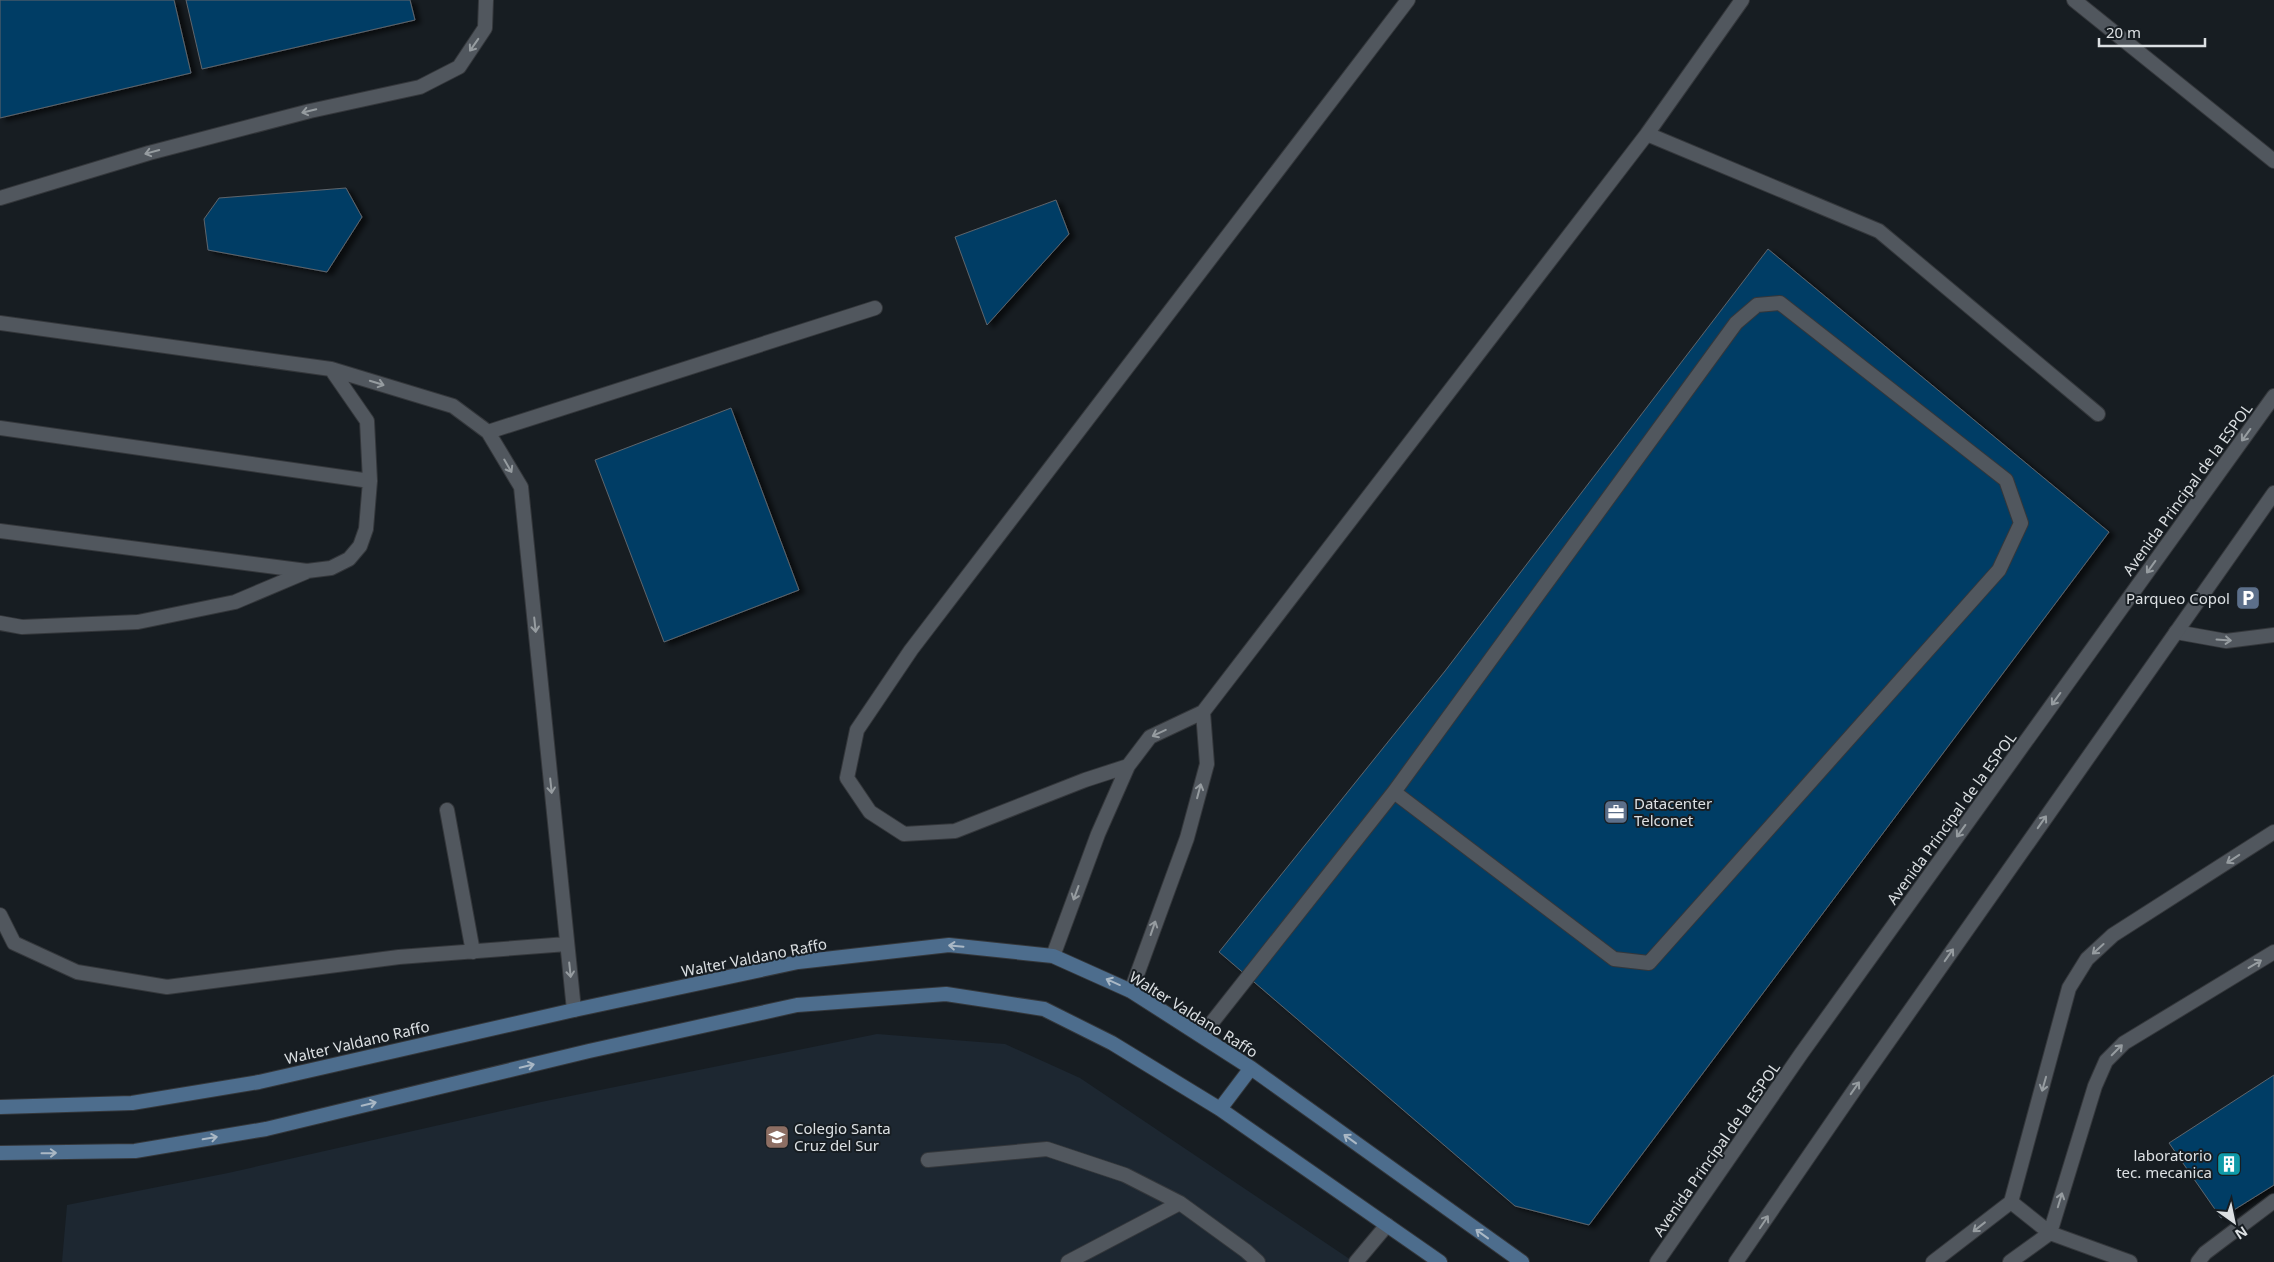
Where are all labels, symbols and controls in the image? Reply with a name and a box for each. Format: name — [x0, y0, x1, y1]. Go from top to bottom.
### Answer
scale bar — [2099, 15, 2205, 47]
text: 20 m — [2106, 22, 2141, 42]
one-way arrow — [469, 38, 479, 52]
one-way arrow — [302, 107, 318, 116]
one-way arrow — [144, 148, 160, 157]
one-way arrow — [369, 379, 385, 388]
street label: Avenida Principal de la ESPOL — [2118, 399, 2256, 579]
one-way arrow — [2240, 428, 2251, 441]
one-way arrow — [504, 459, 514, 473]
one-way arrow — [2146, 560, 2156, 574]
parking icon: Parqueo Copol — [2235, 585, 2261, 611]
place label: Parqueo Copol — [2126, 588, 2230, 608]
one-way arrow — [530, 616, 539, 632]
one-way arrow — [2215, 635, 2231, 644]
one-way arrow — [2051, 692, 2061, 706]
one-way arrow — [1151, 728, 1166, 738]
street label: Avenida Principal de la ESPOL — [1882, 728, 2020, 908]
one-way arrow — [546, 778, 556, 794]
one-way arrow — [1195, 784, 1205, 800]
place label: Datacenter Telconet — [1634, 793, 1712, 830]
office icon: Datacenter Telconet — [1603, 799, 1629, 825]
one-way arrow — [2037, 815, 2047, 829]
one-way arrow — [1956, 824, 1966, 838]
one-way arrow — [2226, 853, 2240, 864]
one-way arrow — [1071, 885, 1080, 900]
one-way arrow — [1149, 921, 1159, 937]
street label: Walter Valdano Raffo — [679, 933, 829, 981]
one-way arrow — [949, 942, 965, 951]
one-way arrow — [2092, 943, 2105, 955]
one-way arrow — [1944, 948, 1954, 962]
one-way arrow — [2247, 958, 2261, 968]
one-way arrow — [565, 961, 575, 977]
street label: Walter Valdano Raffo — [1126, 966, 1262, 1062]
one-way arrow — [1106, 977, 1121, 987]
street label: Walter Valdano Raffo — [283, 1016, 431, 1068]
one-way arrow — [2111, 1044, 2123, 1056]
street label: Avenida Principal de la ESPOL — [1648, 1058, 1784, 1240]
one-way arrow — [519, 1061, 535, 1070]
one-way arrow — [2039, 1076, 2048, 1092]
one-way arrow — [1850, 1081, 1860, 1095]
one-way arrow — [360, 1099, 376, 1108]
place label: Colegio Santa Cruz del Sur — [794, 1118, 891, 1155]
school or university icon: Colegio Santa Cruz del Sur — [764, 1124, 790, 1150]
one-way arrow — [202, 1133, 218, 1143]
one-way arrow — [1343, 1134, 1357, 1144]
place label: laboratorio tec. mecanica — [2116, 1145, 2212, 1182]
one-way arrow — [40, 1148, 56, 1157]
building icon: laboratorio tec. mecanica — [2216, 1151, 2242, 1177]
one-way arrow — [2056, 1193, 2066, 1209]
north arrow — [2209, 1197, 2259, 1247]
one-way arrow — [1759, 1215, 1769, 1229]
one-way arrow — [1973, 1221, 1986, 1232]
text: N — [2231, 1222, 2251, 1244]
one-way arrow — [1476, 1229, 1490, 1239]

